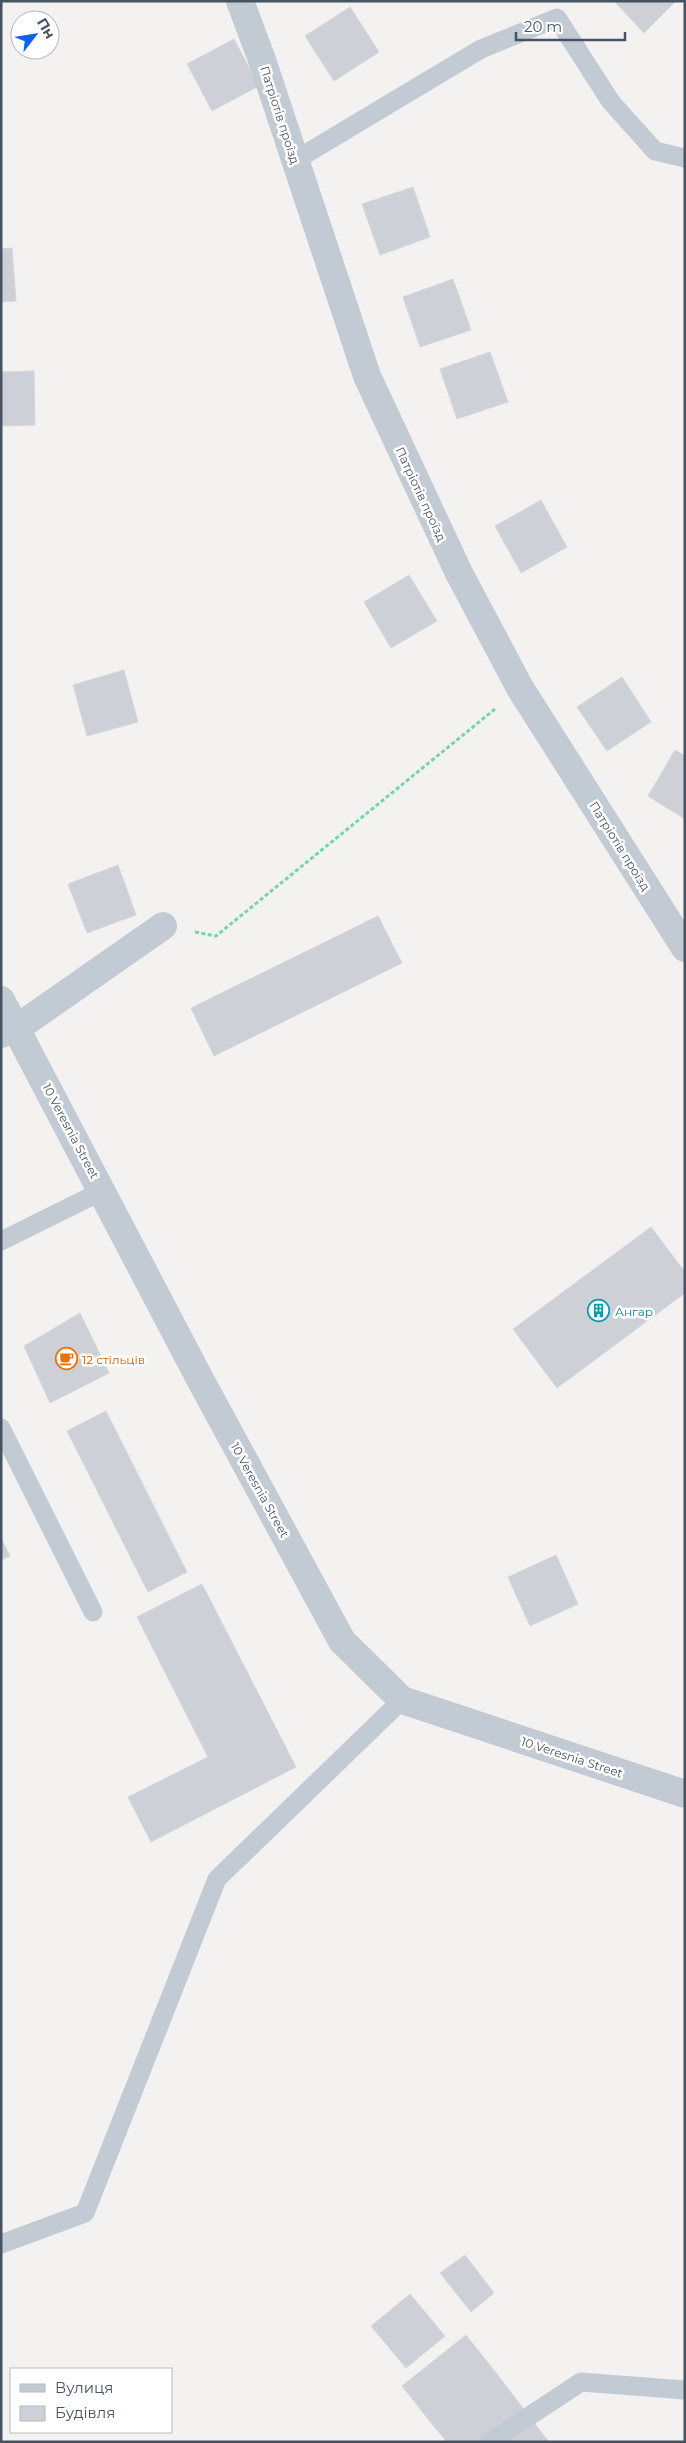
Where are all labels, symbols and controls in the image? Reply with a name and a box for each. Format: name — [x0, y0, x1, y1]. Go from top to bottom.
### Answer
north arrow — [10, 10, 60, 60]
scale bar — [516, 10, 625, 42]
text: Пн — [33, 15, 59, 42]
text: 20 m — [524, 17, 562, 36]
street label: Патріотів проїзд — [257, 64, 303, 166]
street label: Патріотів проїзд — [393, 444, 449, 544]
street label: Патріотів проїзд — [587, 799, 654, 893]
street label: 10 Veresnia Street — [39, 1081, 103, 1181]
building icon: Ангар — [587, 1299, 611, 1323]
place label: Ангар — [615, 1304, 653, 1319]
cafe icon: 12 стільців — [54, 1347, 78, 1371]
place label: 12 стільців — [82, 1352, 145, 1367]
street label: 10 Veresnia Street — [228, 1440, 292, 1540]
street label: 10 Veresnia Street — [519, 1733, 625, 1781]
legend — [10, 2368, 172, 2433]
text: Вулиця — [55, 2378, 113, 2397]
text: Будівля — [55, 2403, 115, 2422]

